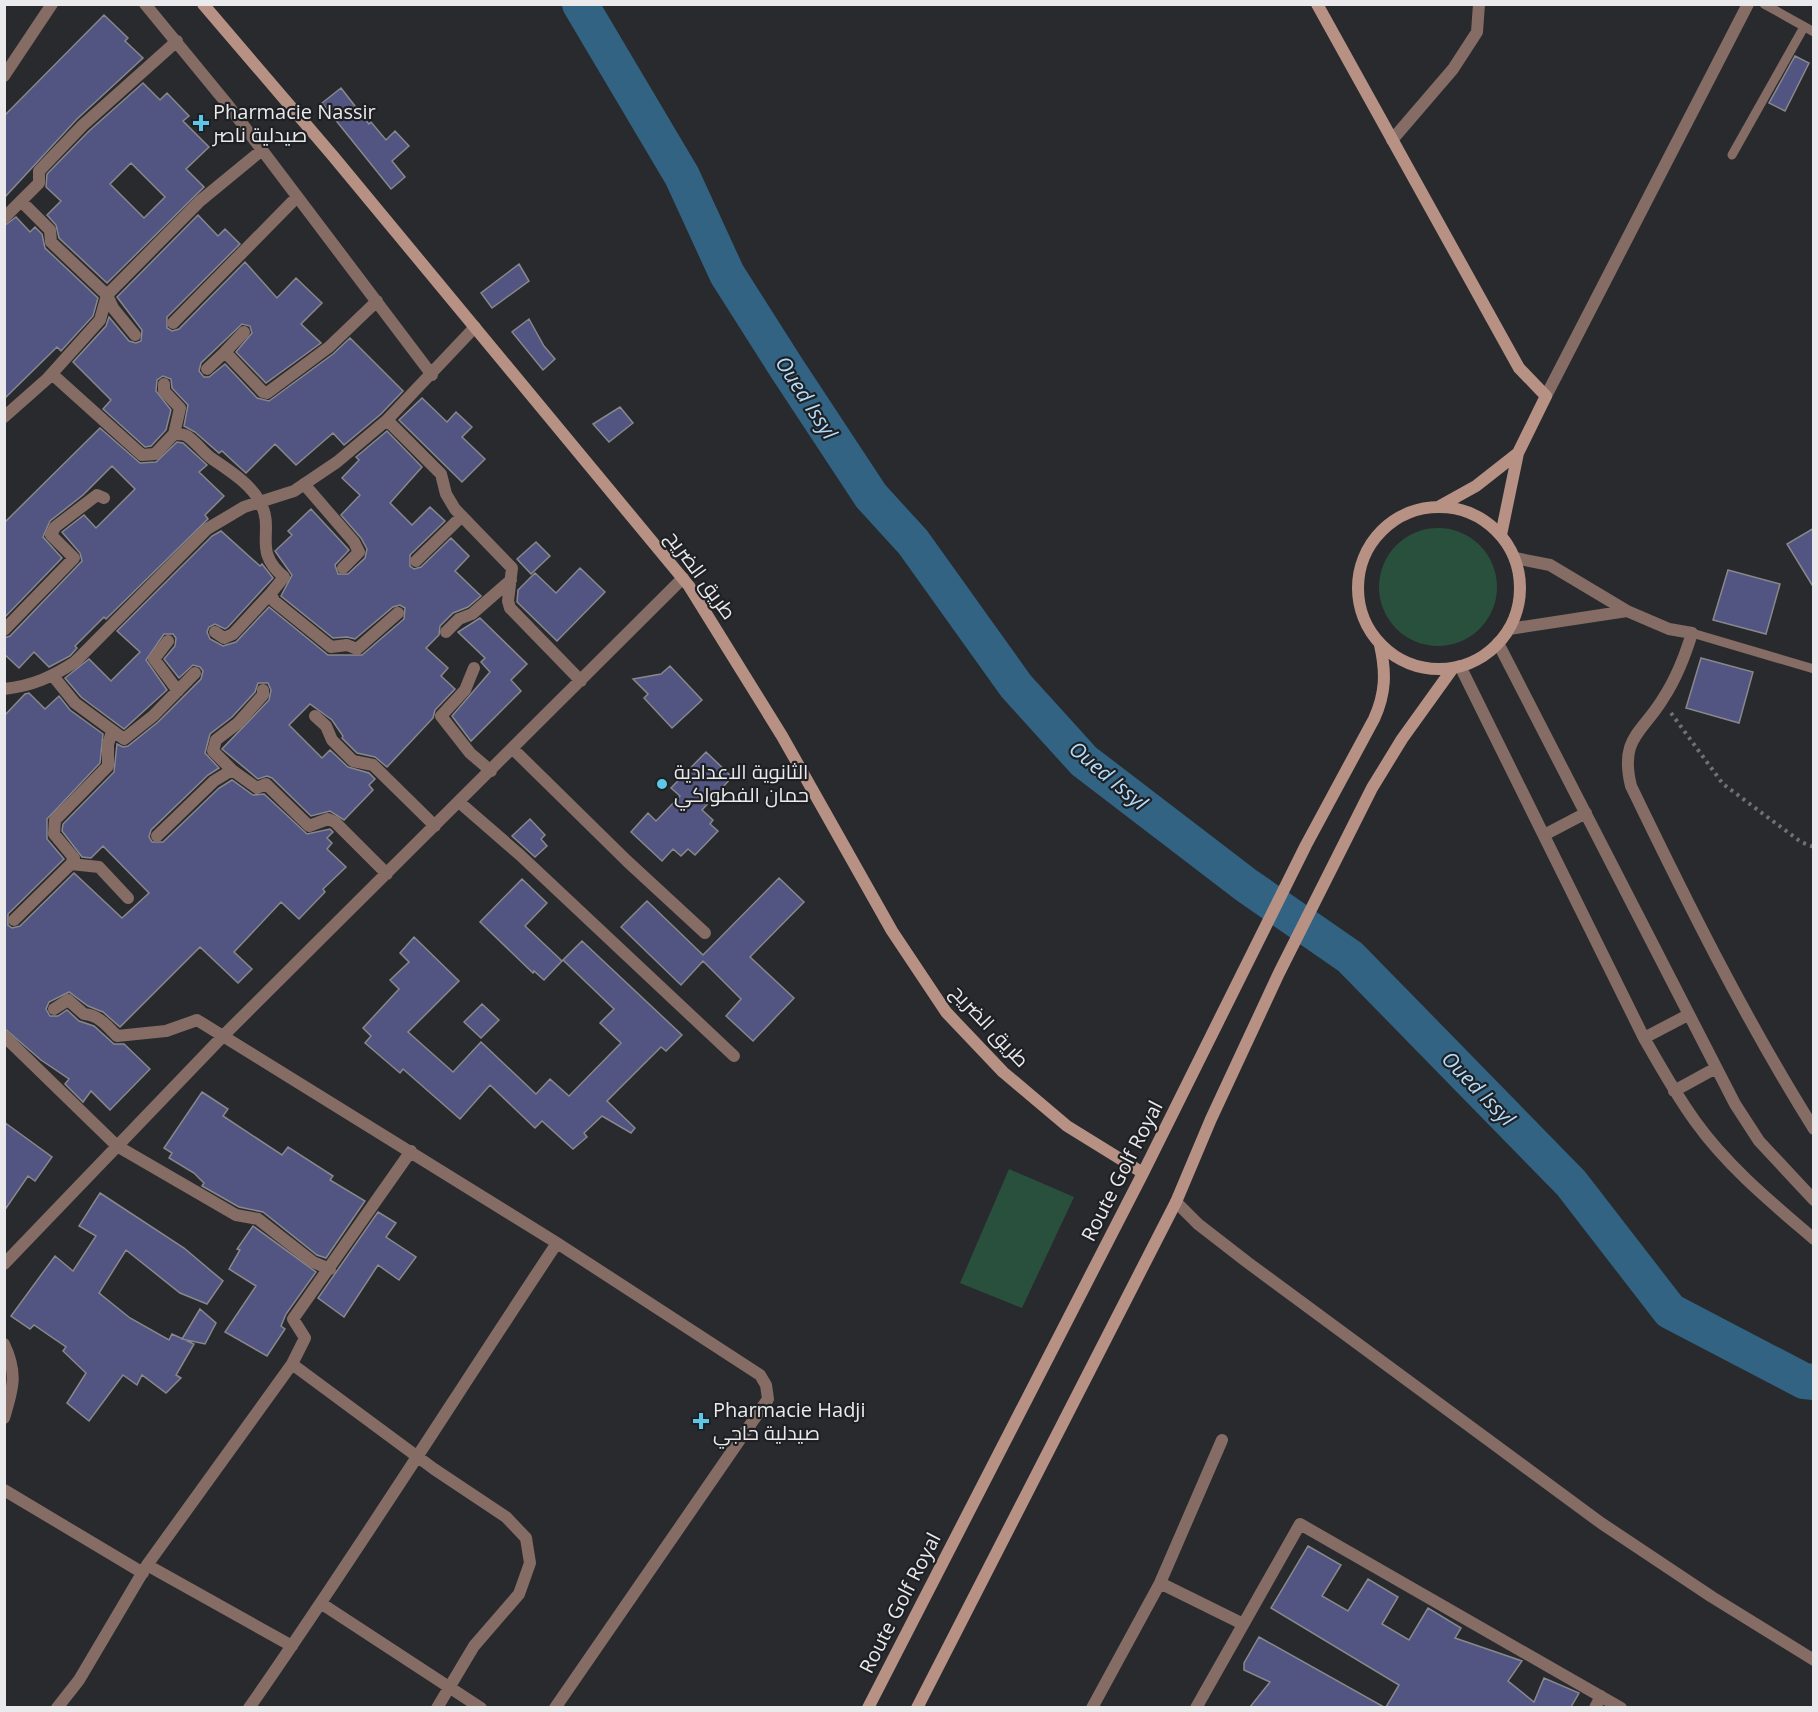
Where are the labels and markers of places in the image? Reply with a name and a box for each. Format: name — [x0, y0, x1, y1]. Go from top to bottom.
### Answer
place label: Pharmacie Nassir صيدلية ناصر — [212, 98, 376, 148]
marker: Pharmacie Nassir صيدلية ناصر — [194, 116, 208, 130]
place label: الثانوية الاعدادية حمان الفطواكي — [674, 758, 809, 811]
marker: الثانوية الاعدادية حمان الفطواكي — [655, 777, 669, 791]
place label: Pharmacie Hadji صيدلية حاجي — [713, 1396, 865, 1449]
marker: Pharmacie Hadji صيدلية حاجي — [694, 1414, 708, 1428]

